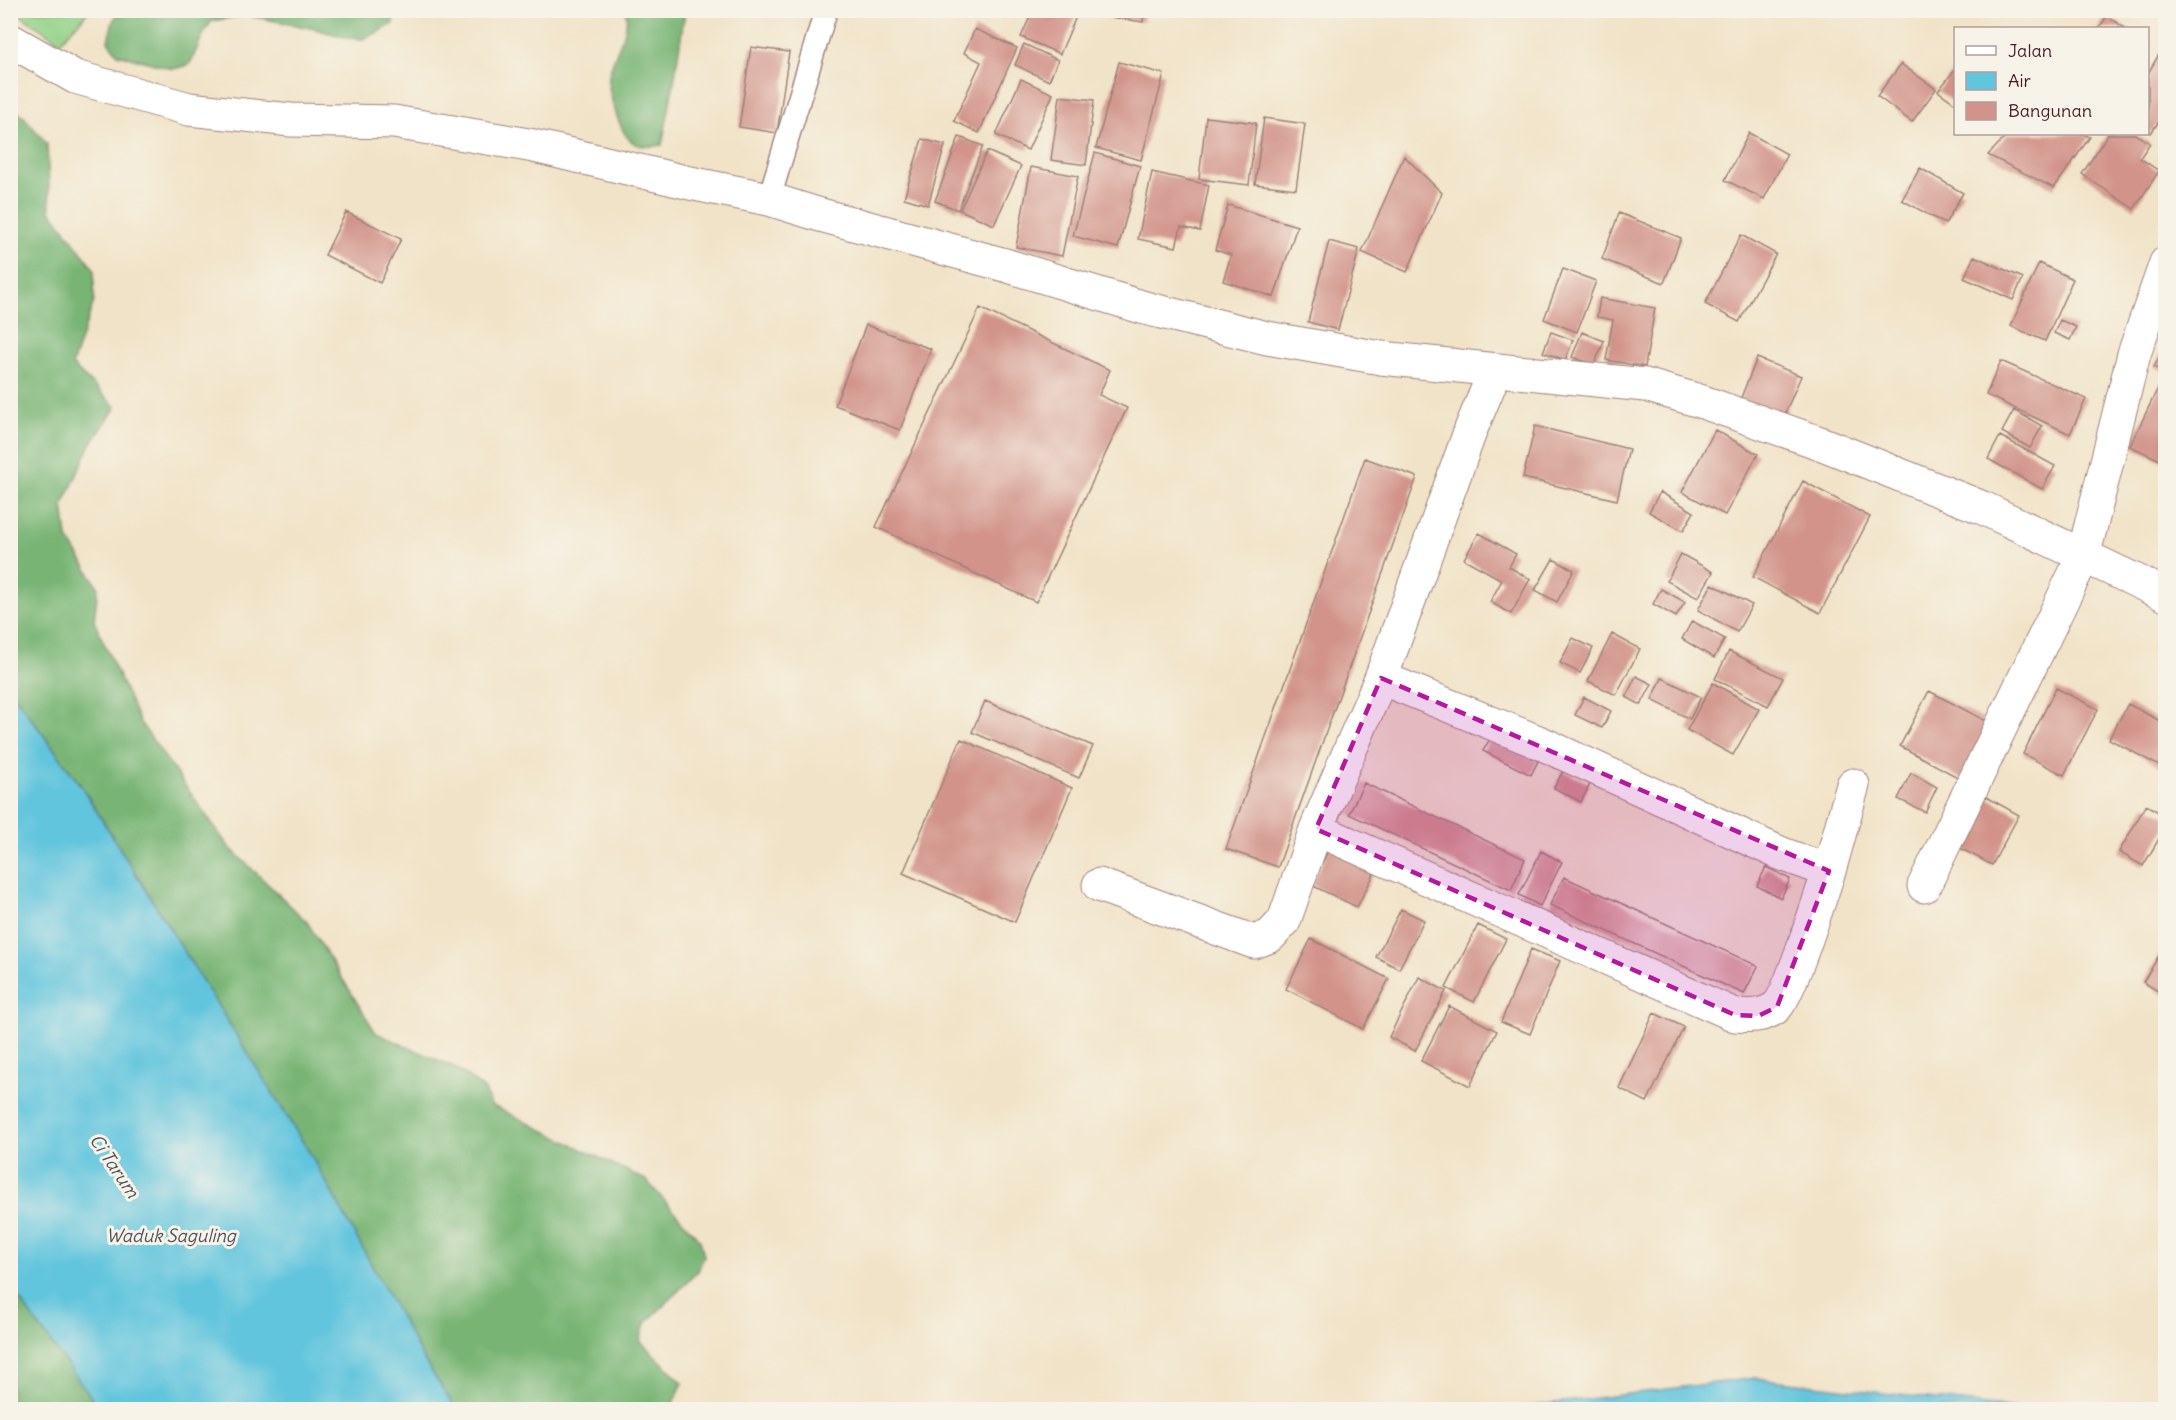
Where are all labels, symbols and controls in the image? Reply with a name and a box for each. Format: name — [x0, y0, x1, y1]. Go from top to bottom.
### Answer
legend — [1954, 27, 2149, 135]
text: Jalan — [2008, 39, 2052, 62]
text: Air — [2008, 69, 2032, 92]
text: Bangunan — [2008, 99, 2092, 122]
water label: Ci Tarum — [85, 1129, 145, 1203]
water label: Waduk Saguling — [106, 1224, 238, 1247]

